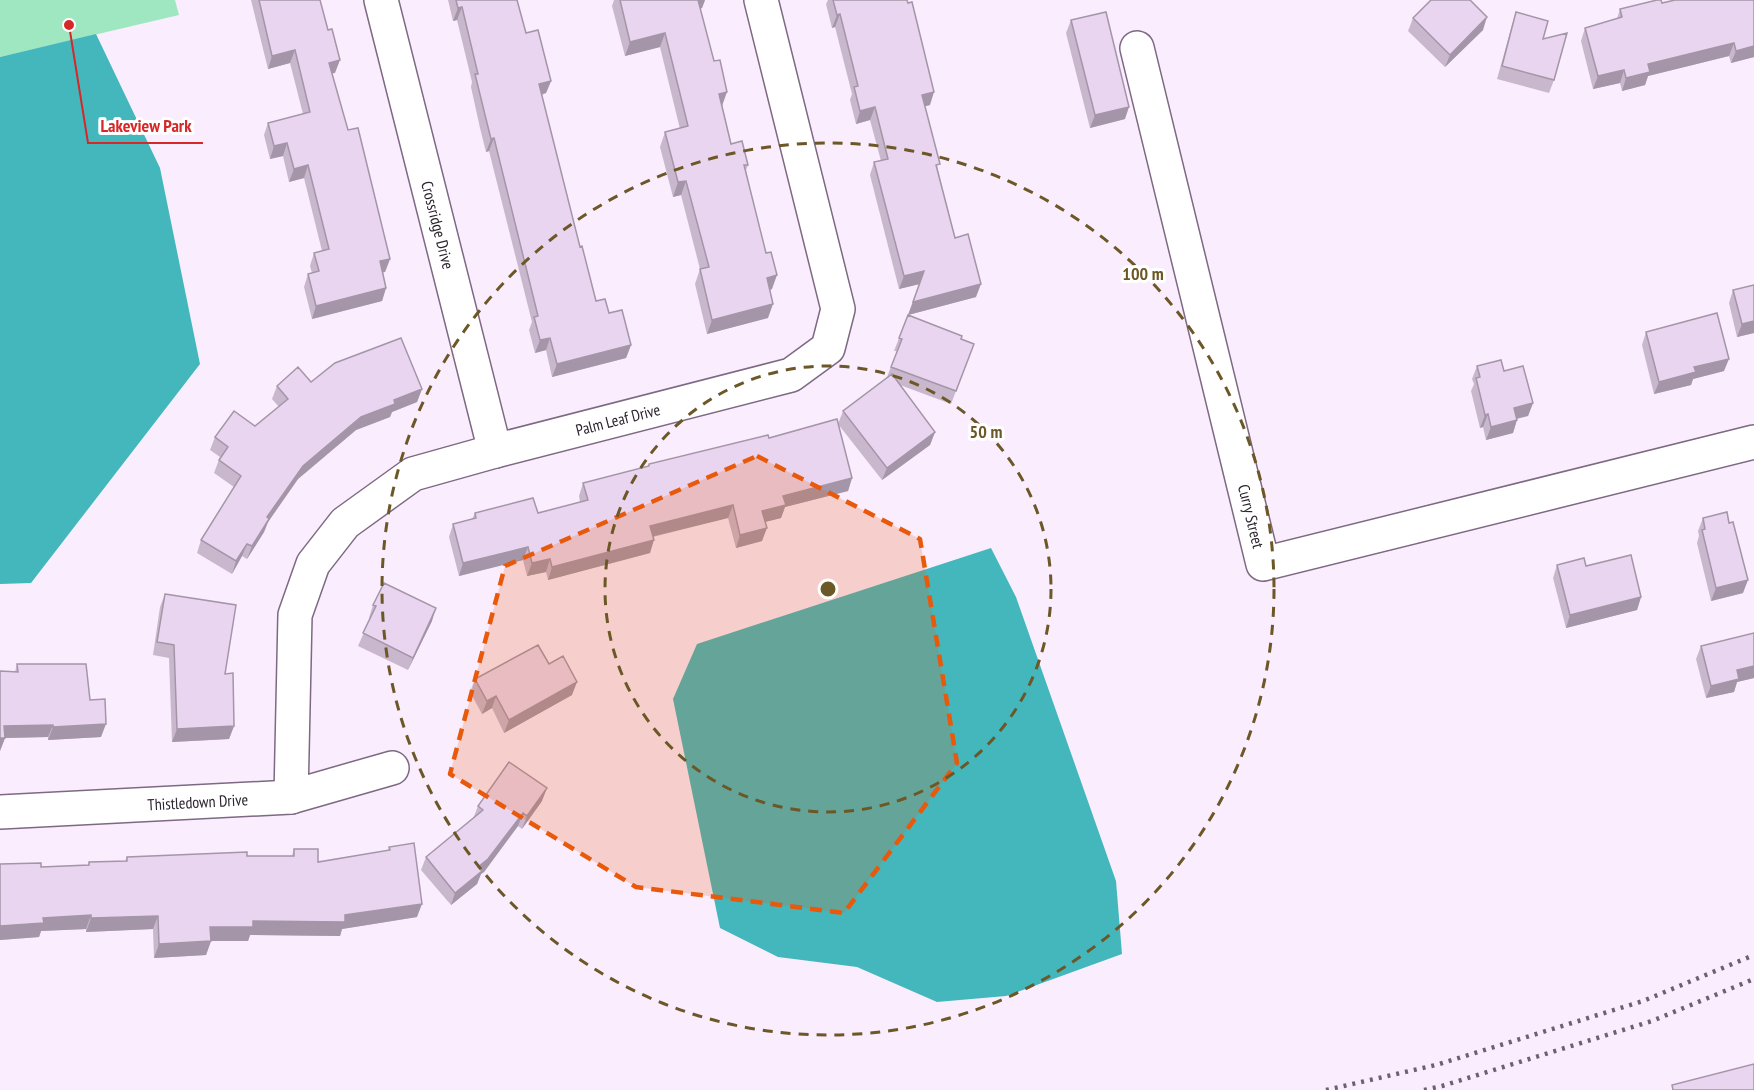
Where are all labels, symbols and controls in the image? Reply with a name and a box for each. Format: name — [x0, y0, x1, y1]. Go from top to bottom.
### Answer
callout: Lakeview Park — [88, 107, 203, 143]
text: Lakeview Park — [100, 114, 192, 137]
street label: Crossridge Drive — [417, 179, 459, 271]
text: 100 m — [1122, 262, 1164, 285]
street label: Palm Leaf Drive — [574, 399, 662, 440]
text: 50 m — [970, 420, 1002, 443]
street label: Curry Street — [1234, 482, 1269, 551]
centre of rings — [818, 579, 838, 599]
street label: Thistledown Drive — [147, 789, 248, 814]

